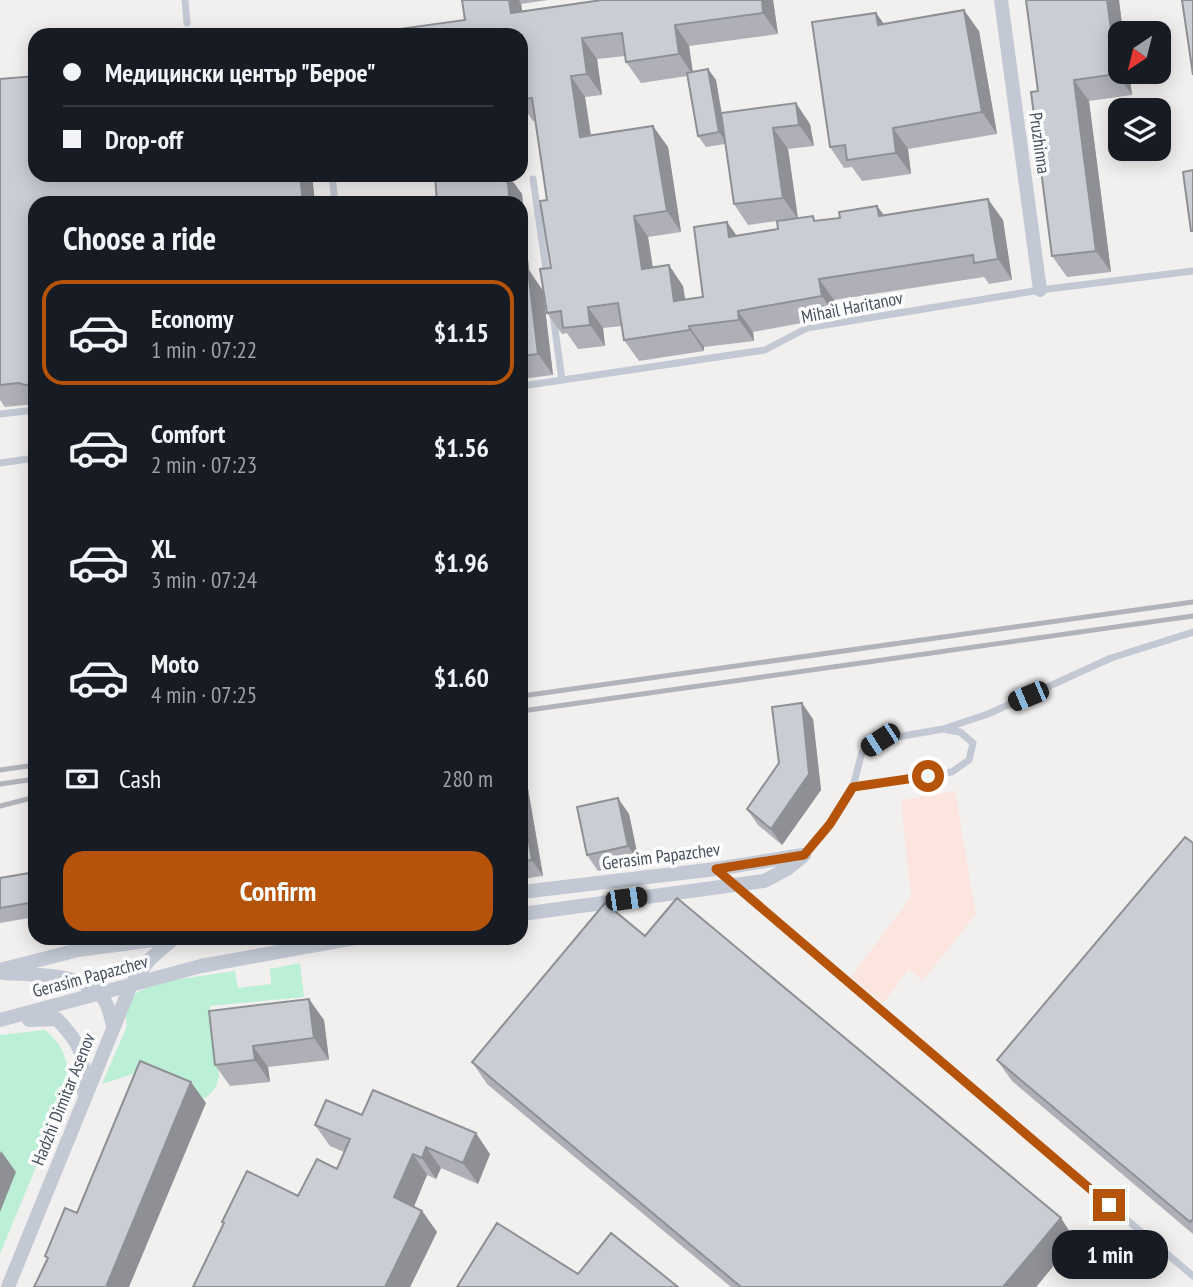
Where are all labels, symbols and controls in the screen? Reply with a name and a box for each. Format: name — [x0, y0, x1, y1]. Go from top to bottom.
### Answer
north arrow — [1108, 21, 1171, 84]
map controls — [1108, 21, 1171, 161]
text: Медицински център "Берое" — [105, 56, 376, 89]
button: layers — [1108, 98, 1171, 161]
street label: Pruzhinna — [1024, 111, 1056, 175]
text: Drop-off — [105, 123, 183, 156]
text: Choose a ride — [63, 217, 216, 259]
street label: Mihail Haritanov — [799, 286, 905, 328]
icon: car — [67, 301, 130, 364]
text: Economy — [151, 302, 233, 335]
text: $1.15 — [434, 316, 489, 349]
text: 1 min · 07:22 — [151, 335, 257, 364]
icon: car — [67, 416, 130, 479]
text: Comfort — [151, 417, 225, 450]
text: $1.56 — [434, 431, 489, 464]
text: 2 min · 07:23 — [151, 450, 257, 479]
icon: car — [67, 531, 130, 594]
text: XL — [151, 532, 176, 565]
text: $1.96 — [434, 546, 489, 579]
text: 3 min · 07:24 — [151, 565, 257, 594]
icon: car — [67, 646, 130, 709]
text: Moto — [151, 647, 199, 680]
text: $1.60 — [434, 661, 489, 694]
car — [1005, 678, 1052, 714]
text: 4 min · 07:25 — [151, 680, 257, 709]
car — [857, 720, 904, 760]
icon: cash — [63, 760, 101, 798]
route start — [912, 760, 944, 792]
text: Cash — [119, 762, 161, 795]
text: 280 m — [442, 764, 493, 793]
street label: Gerasim Papazchev — [601, 837, 721, 875]
button: Confirm — [63, 851, 493, 931]
car — [604, 886, 649, 912]
street label: Gerasim Papazchev — [30, 950, 150, 1002]
street label: Hadzhi Dimitar Asenov — [26, 1029, 100, 1169]
route end — [1093, 1189, 1125, 1221]
callout: 1 min — [1051, 1230, 1167, 1278]
text: 1 min — [1087, 1240, 1133, 1269]

